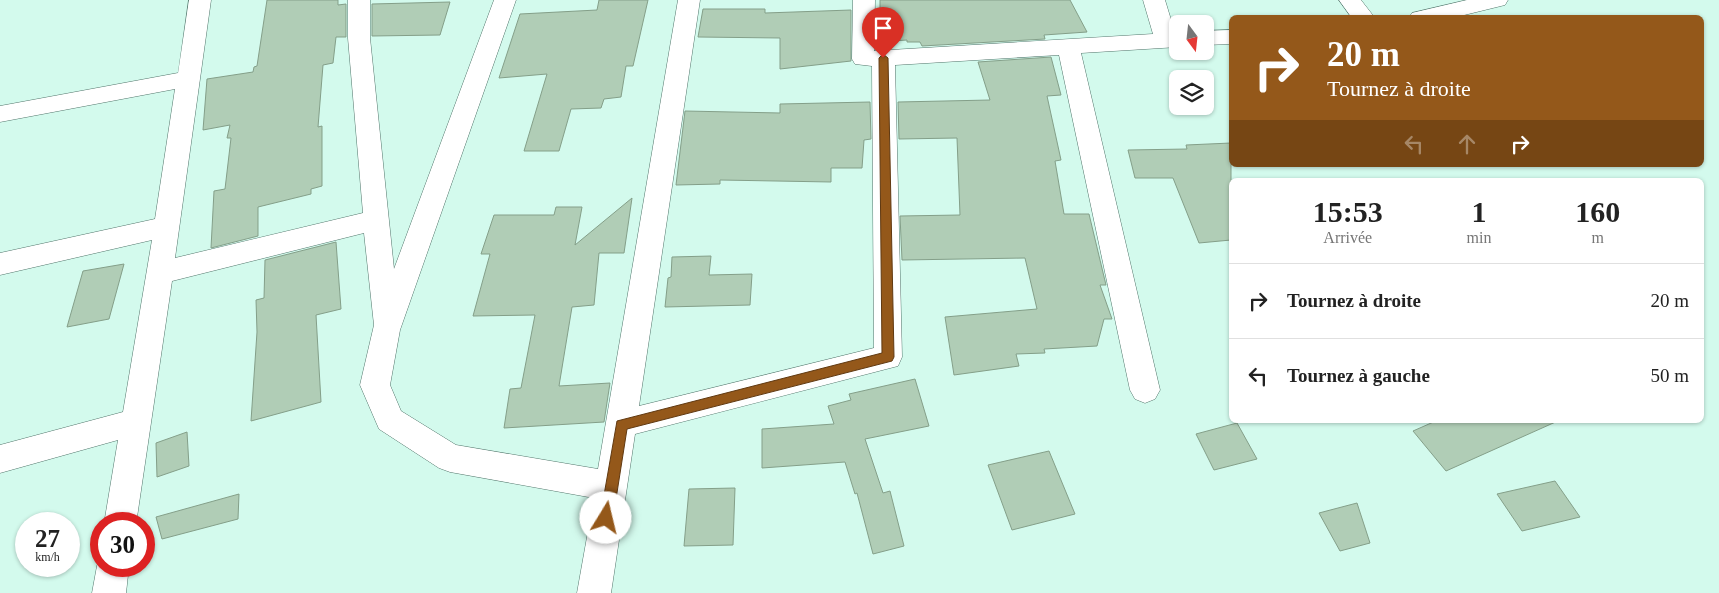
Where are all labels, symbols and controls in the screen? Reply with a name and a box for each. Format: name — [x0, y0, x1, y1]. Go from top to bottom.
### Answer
pin — [862, 7, 904, 58]
icon: arrive — [869, 14, 897, 42]
north arrow — [1169, 15, 1214, 60]
map controls — [1169, 15, 1214, 115]
icon: right — [1244, 35, 1309, 100]
text: 20 m — [1327, 35, 1400, 74]
button: layers — [1169, 70, 1214, 115]
text: Tournez à droite — [1327, 76, 1471, 101]
icon: left — [1400, 130, 1428, 158]
icon: ahead — [1453, 130, 1481, 158]
icon: right — [1506, 130, 1534, 158]
text: 15:53 — [1313, 195, 1383, 228]
text: 1 — [1471, 195, 1486, 228]
text: 160 — [1575, 195, 1620, 228]
text: Arrivée — [1323, 229, 1372, 246]
text: min — [1467, 229, 1491, 246]
text: m — [1591, 229, 1604, 246]
icon: right — [1244, 287, 1272, 315]
text: Tournez à droite — [1287, 290, 1421, 311]
text: 20 m — [1650, 290, 1689, 311]
icon: left — [1244, 362, 1272, 390]
text: Tournez à gauche — [1287, 365, 1430, 386]
text: 50 m — [1650, 365, 1689, 386]
position arrow — [579, 491, 631, 543]
speed limit sign: 30 — [90, 512, 155, 577]
text: 27 — [35, 525, 60, 552]
text: km/h — [35, 550, 60, 564]

